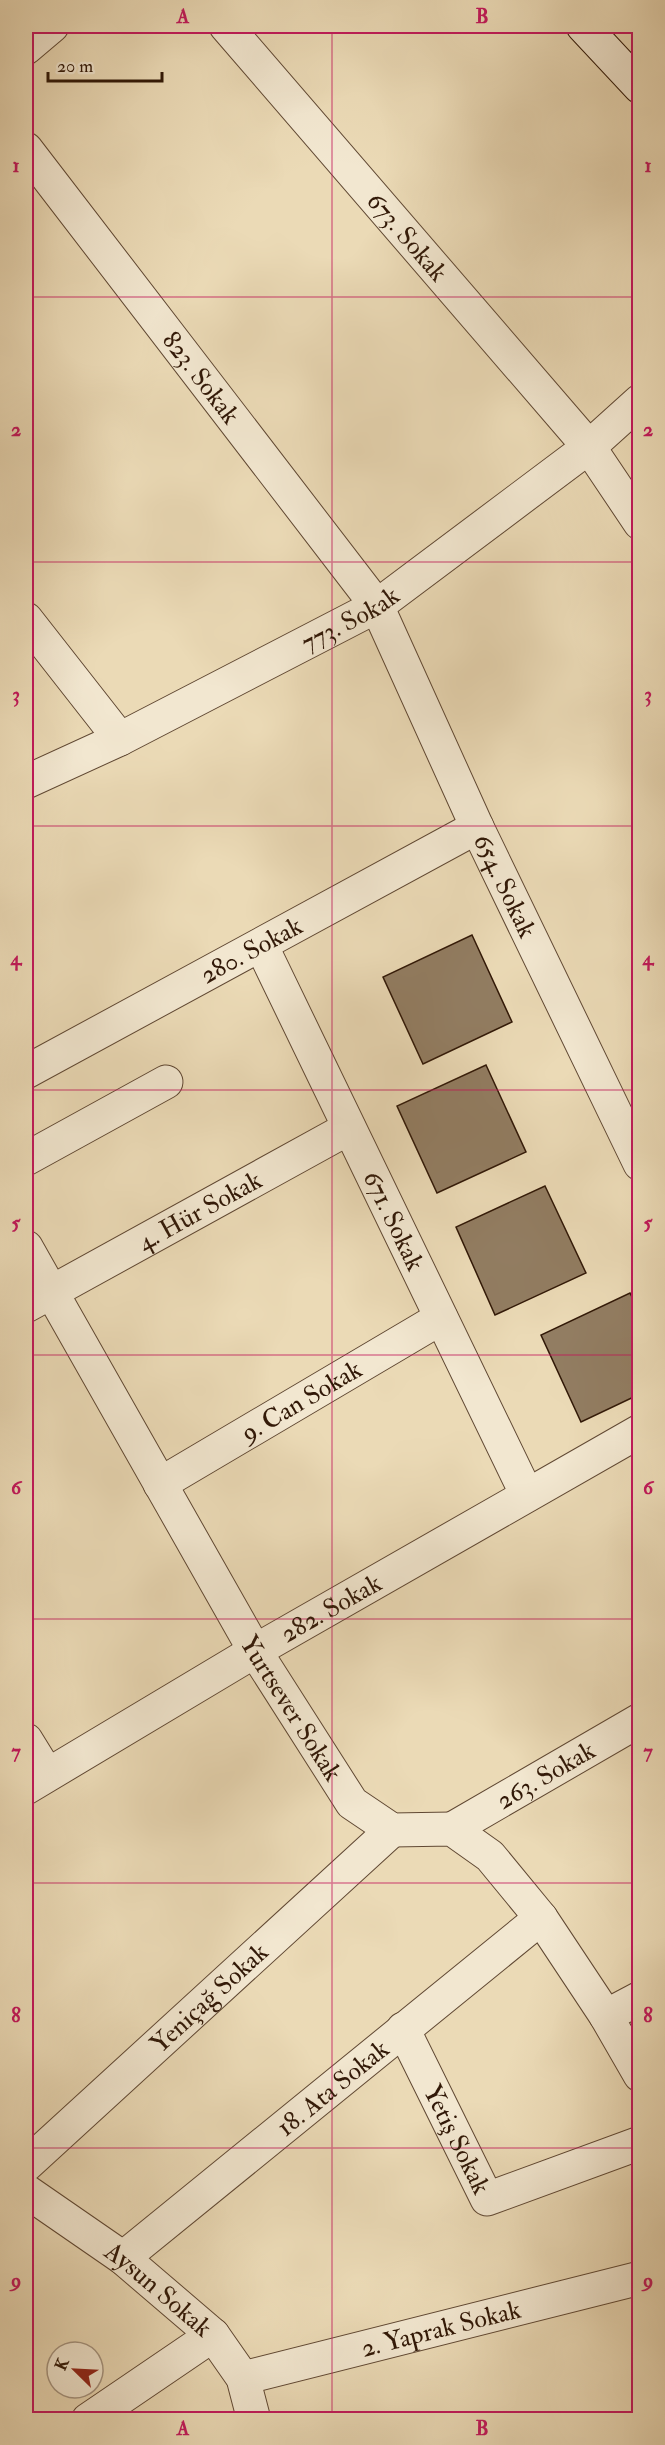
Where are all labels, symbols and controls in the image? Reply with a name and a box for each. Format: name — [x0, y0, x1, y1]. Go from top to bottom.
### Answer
text: A — [176, 4, 190, 29]
text: B — [475, 4, 489, 29]
scale bar — [48, 45, 162, 83]
text: 20 m — [57, 55, 93, 78]
text: 1 — [12, 153, 20, 178]
text: 1 — [644, 153, 652, 178]
street label: 673. Sokak — [359, 186, 454, 289]
street label: 823. Sokak — [155, 325, 247, 431]
text: 2 — [11, 417, 21, 442]
text: 2 — [643, 417, 653, 442]
street label: 773. Sokak — [296, 580, 407, 659]
text: 3 — [12, 682, 20, 707]
text: 3 — [644, 682, 652, 707]
street label: 654. Sokak — [466, 829, 543, 944]
street label: 280. Sokak — [195, 910, 309, 991]
text: 4 — [10, 946, 23, 971]
text: 4 — [642, 946, 655, 971]
street label: 4. Hür Sokak — [132, 1164, 268, 1258]
street label: 671. Sokak — [356, 1166, 431, 1277]
text: 5 — [12, 1210, 22, 1235]
text: 5 — [644, 1210, 654, 1235]
street label: 9. Can Sokak — [234, 1353, 368, 1450]
text: 6 — [11, 1475, 23, 1500]
text: 6 — [643, 1475, 655, 1500]
street label: 282. Sokak — [275, 1567, 388, 1650]
street label: Yurtsever Sokak — [233, 1630, 349, 1788]
street label: 263. Sokak — [491, 1734, 602, 1817]
text: 7 — [11, 1739, 21, 1764]
text: 7 — [643, 1739, 653, 1764]
street label: Yeniçağ Sokak — [144, 1936, 275, 2060]
text: 8 — [11, 2003, 21, 2028]
text: 8 — [643, 2003, 653, 2028]
street label: 18. Ata Sokak — [270, 2033, 396, 2144]
street label: Yetiş Sokak — [416, 2080, 497, 2200]
street label: Aysun Sokak — [97, 2235, 219, 2344]
text: 9 — [9, 2268, 21, 2293]
text: 9 — [641, 2268, 653, 2293]
street label: 2. Yaprak Sokak — [358, 2294, 525, 2365]
north arrow — [45, 2340, 105, 2400]
text: K — [51, 2354, 74, 2373]
text: A — [176, 2416, 190, 2441]
text: B — [475, 2416, 489, 2441]

